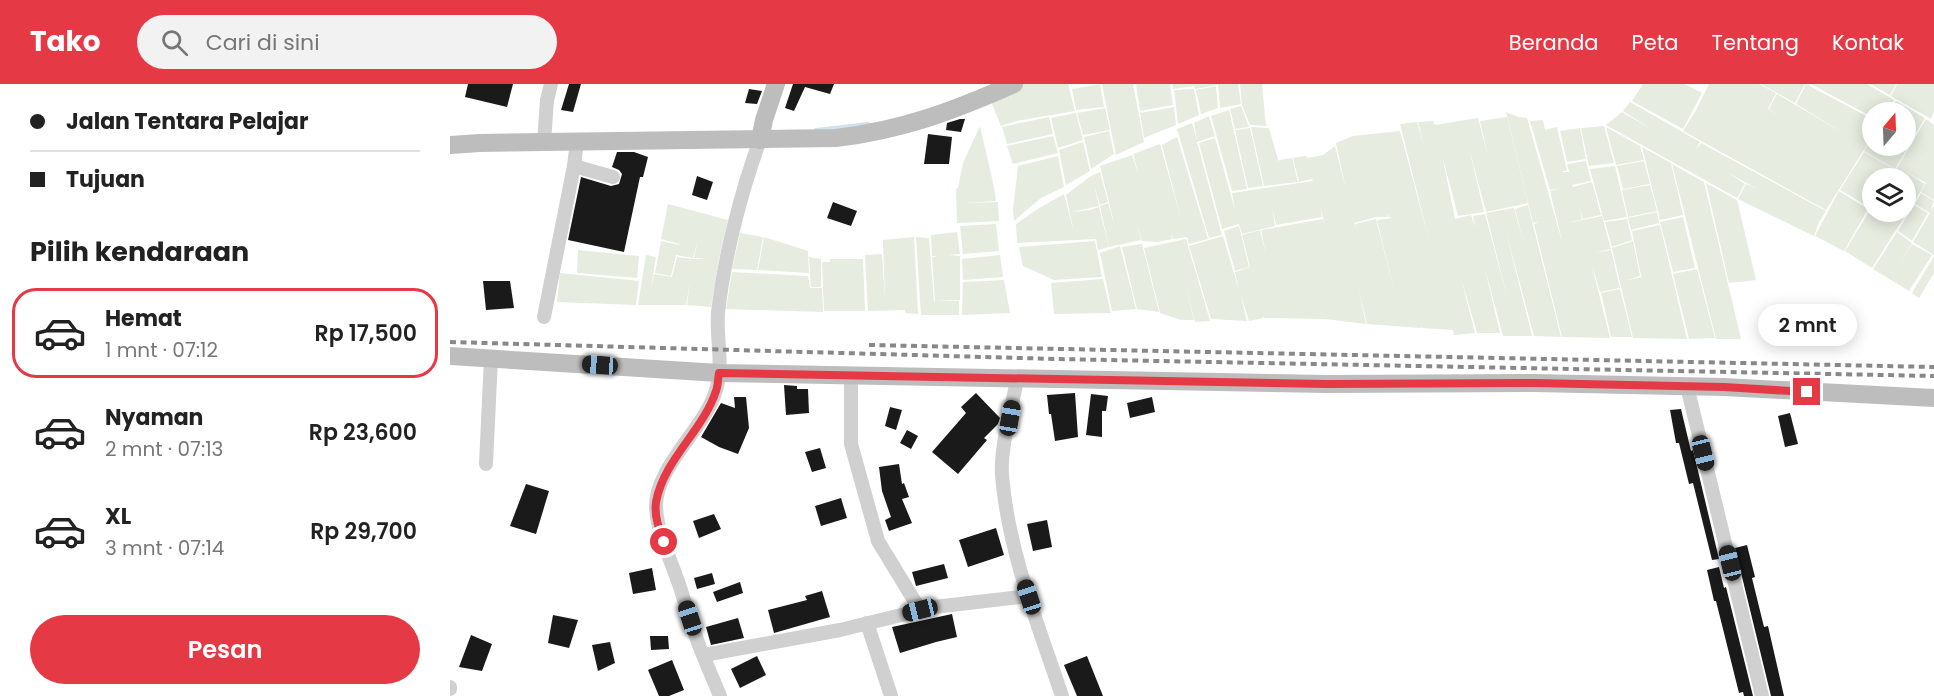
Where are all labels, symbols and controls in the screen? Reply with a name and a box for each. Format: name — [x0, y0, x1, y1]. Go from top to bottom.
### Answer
search box — [137, 15, 557, 69]
text: Tako — [30, 22, 101, 61]
icon: search — [158, 26, 191, 59]
text: Cari di sini — [206, 27, 320, 58]
text: Beranda — [1509, 28, 1599, 57]
text: Peta — [1632, 28, 1679, 57]
text: Tentang — [1712, 28, 1799, 57]
text: Kontak — [1832, 28, 1904, 57]
north arrow — [1862, 102, 1916, 156]
map controls — [1862, 102, 1916, 222]
text: Jalan Tentara Pelajar — [66, 106, 308, 137]
text: Tujuan — [66, 164, 145, 195]
button: layers — [1862, 168, 1916, 222]
text: Pilih kendaraan — [30, 233, 249, 270]
text: Hemat — [105, 303, 182, 334]
callout: 2 mnt — [1758, 305, 1856, 347]
icon: car — [33, 306, 87, 360]
text: 2 mnt — [1778, 311, 1837, 339]
text: Rp 17,500 — [315, 318, 417, 349]
text: 1 mnt · 07:12 — [105, 336, 218, 364]
car — [581, 355, 619, 375]
route end — [1793, 378, 1820, 405]
car — [998, 399, 1022, 437]
text: Nyaman — [105, 402, 203, 433]
icon: car — [33, 405, 87, 459]
text: Rp 23,600 — [309, 417, 417, 448]
car — [1690, 433, 1716, 473]
text: 2 mnt · 07:13 — [105, 435, 223, 463]
text: XL — [105, 501, 131, 532]
icon: car — [33, 504, 87, 558]
text: Rp 29,700 — [310, 516, 417, 547]
route start — [650, 528, 677, 555]
text: 3 mnt · 07:14 — [105, 534, 224, 562]
car — [1717, 543, 1743, 583]
car — [1015, 577, 1043, 617]
car — [900, 597, 940, 623]
car — [676, 598, 704, 638]
button: Pesan — [30, 615, 420, 684]

